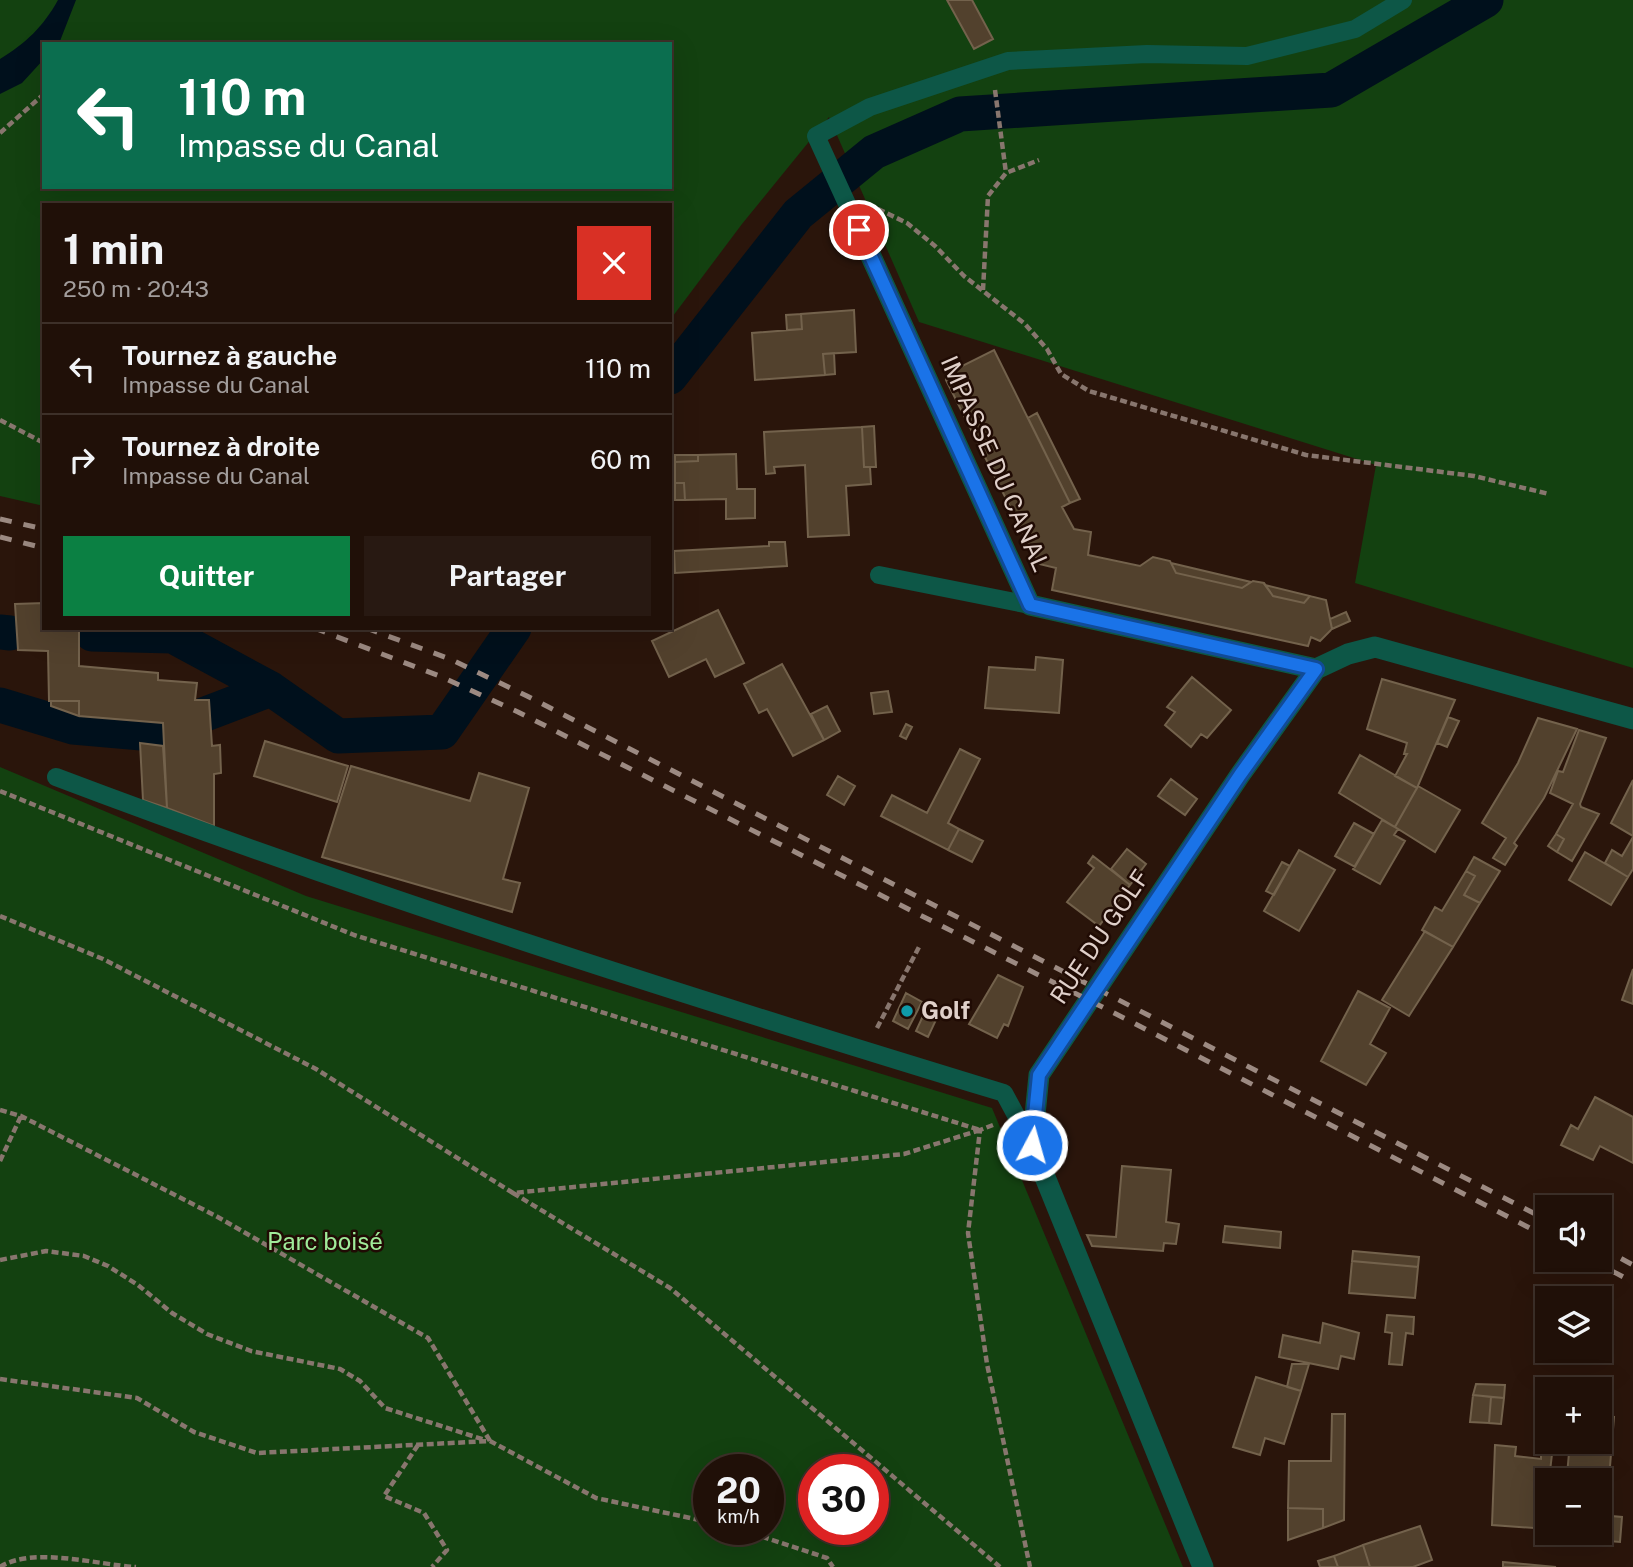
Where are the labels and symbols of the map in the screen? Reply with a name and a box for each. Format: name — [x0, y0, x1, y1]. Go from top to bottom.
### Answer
pin — [829, 200, 889, 260]
street label: IMPASSE DU CANAL — [936, 351, 1056, 576]
street label: RUE DU GOLF — [1044, 864, 1154, 1009]
place label: Golf — [921, 996, 970, 1024]
marker: Golf — [899, 1003, 915, 1019]
position arrow — [995, 1108, 1069, 1182]
park label: Parc boisé — [267, 1227, 383, 1255]
speed limit sign: 30 — [798, 1454, 889, 1545]

